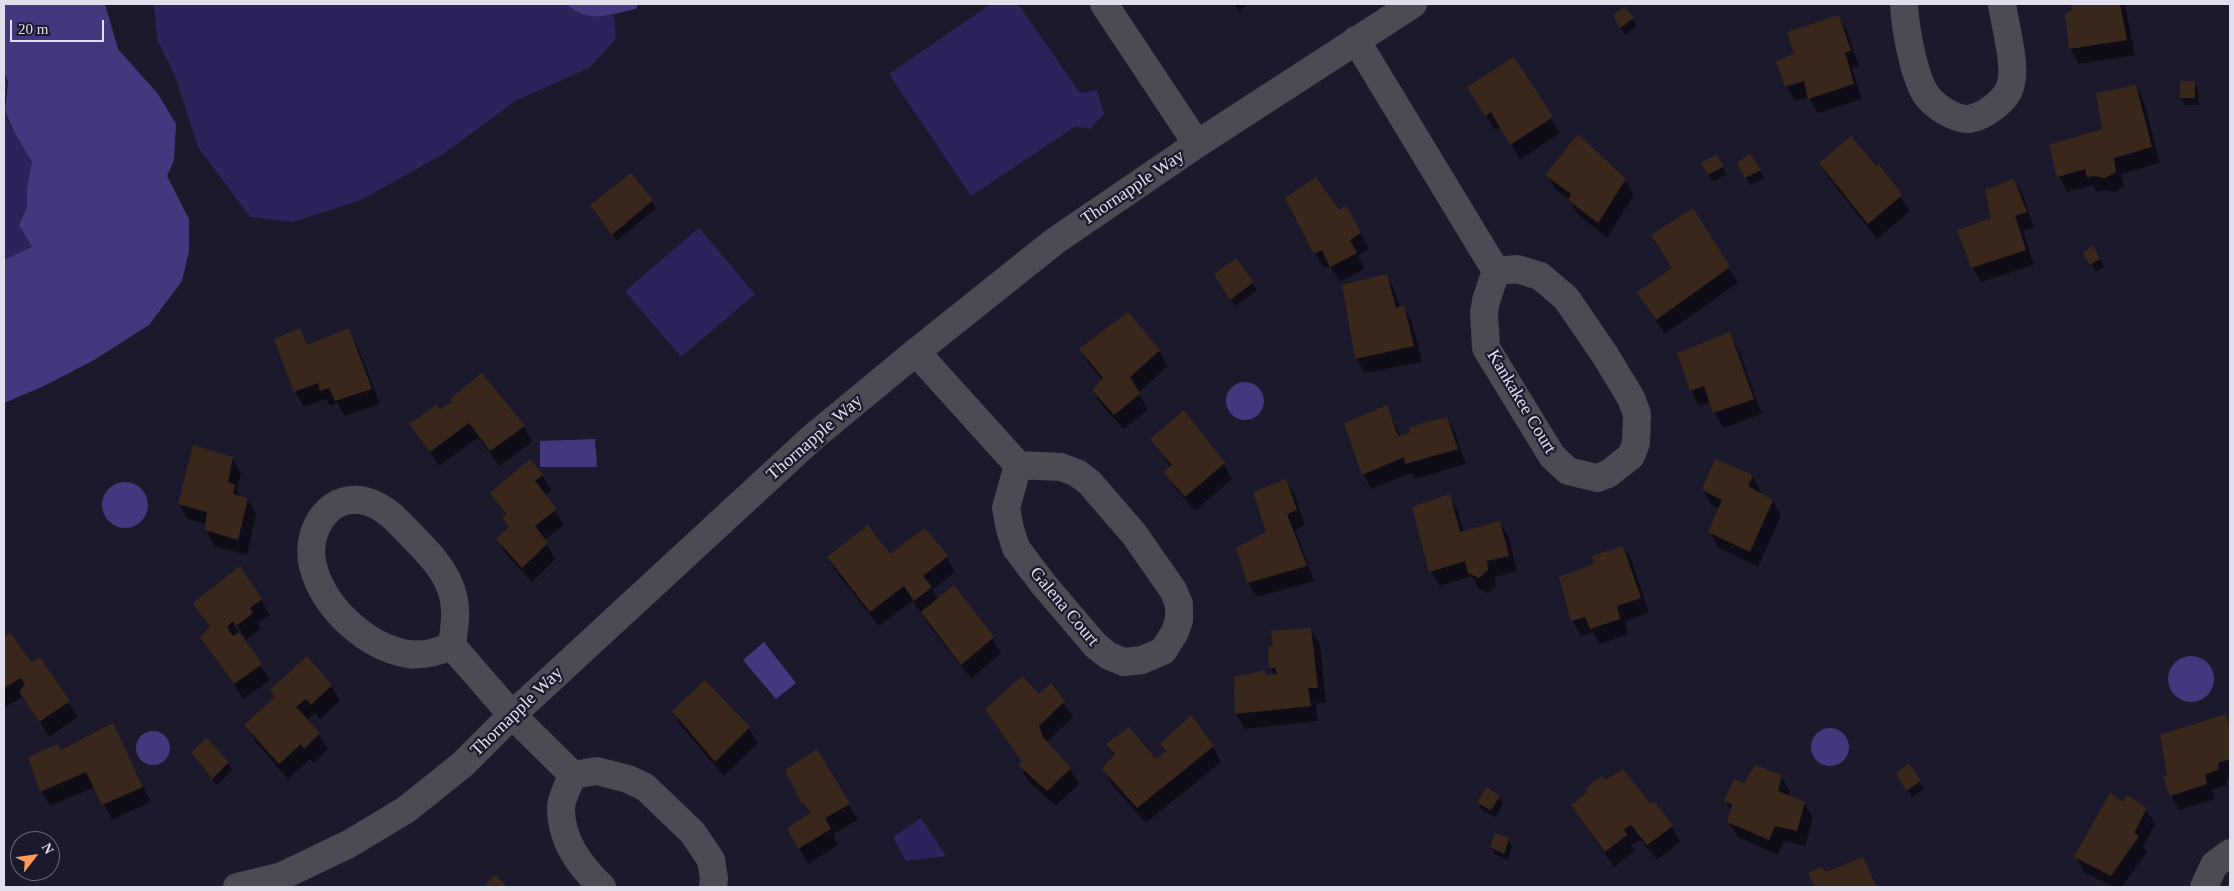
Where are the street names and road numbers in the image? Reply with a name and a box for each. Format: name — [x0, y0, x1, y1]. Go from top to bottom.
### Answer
street label: Thornapple Way — [1077, 145, 1189, 231]
street label: Kankakee Court — [1481, 346, 1561, 458]
street label: Thornapple Way — [763, 390, 867, 486]
street label: Galena Court — [1025, 563, 1103, 651]
street label: Thornapple Way — [466, 663, 568, 761]

